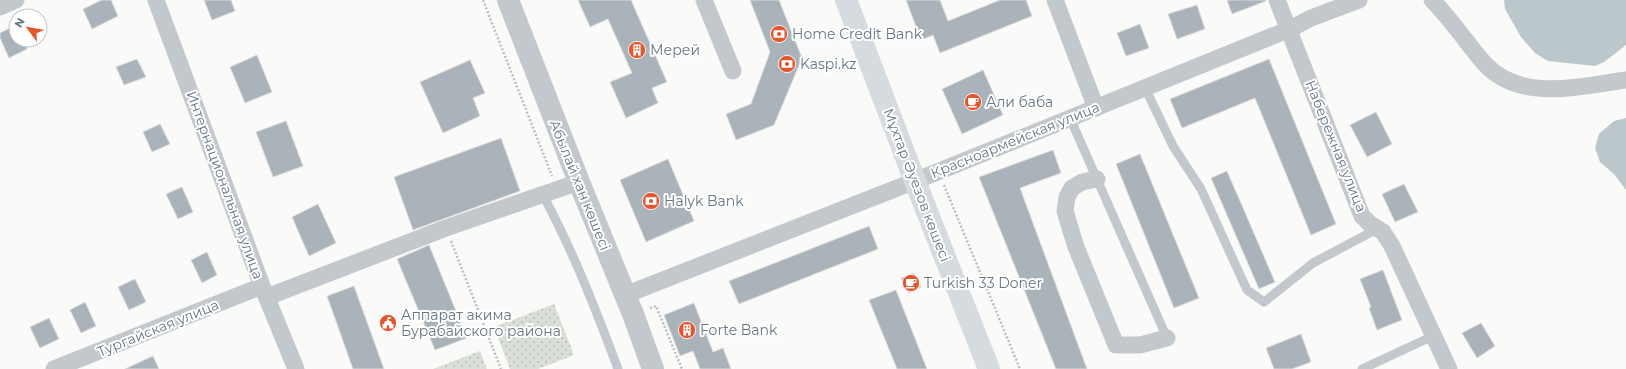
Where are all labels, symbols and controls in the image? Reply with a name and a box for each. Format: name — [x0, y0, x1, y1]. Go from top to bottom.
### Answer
north arrow — [8, 8, 48, 48]
text: N — [11, 15, 28, 30]
bank icon: Home Credit Bank — [769, 24, 789, 44]
place label: Home Credit Bank — [792, 25, 923, 43]
building icon: Мерей — [627, 40, 647, 60]
place label: Мерей — [650, 41, 700, 59]
bank icon: Kaspi.kz — [777, 54, 797, 74]
place label: Kaspi.kz — [800, 55, 856, 73]
street label: Набережная улица — [1301, 77, 1371, 215]
street label: Интернациональная улица — [182, 88, 268, 282]
cafe icon: Али баба — [963, 92, 983, 112]
place label: Али баба — [986, 93, 1053, 111]
street label: Красноармейская улица — [928, 98, 1102, 182]
street label: Мұхтар Әуезов көшесі — [879, 106, 955, 264]
street label: Абылай хан көшесі — [546, 117, 614, 253]
bank icon: Halyk Bank — [641, 191, 661, 211]
place label: Halyk Bank — [664, 192, 744, 210]
cafe icon: Turkish 33 Doner — [901, 273, 921, 293]
place label: Turkish 33 Doner — [924, 274, 1043, 292]
street label: Тургайская улица — [95, 295, 221, 361]
place label: Аппарат акима Бурабайского района — [401, 306, 561, 340]
public building icon: Аппарат акима Бурабайского района — [378, 313, 398, 333]
building icon: Forte Bank — [677, 320, 697, 340]
place label: Forte Bank — [700, 321, 778, 339]

